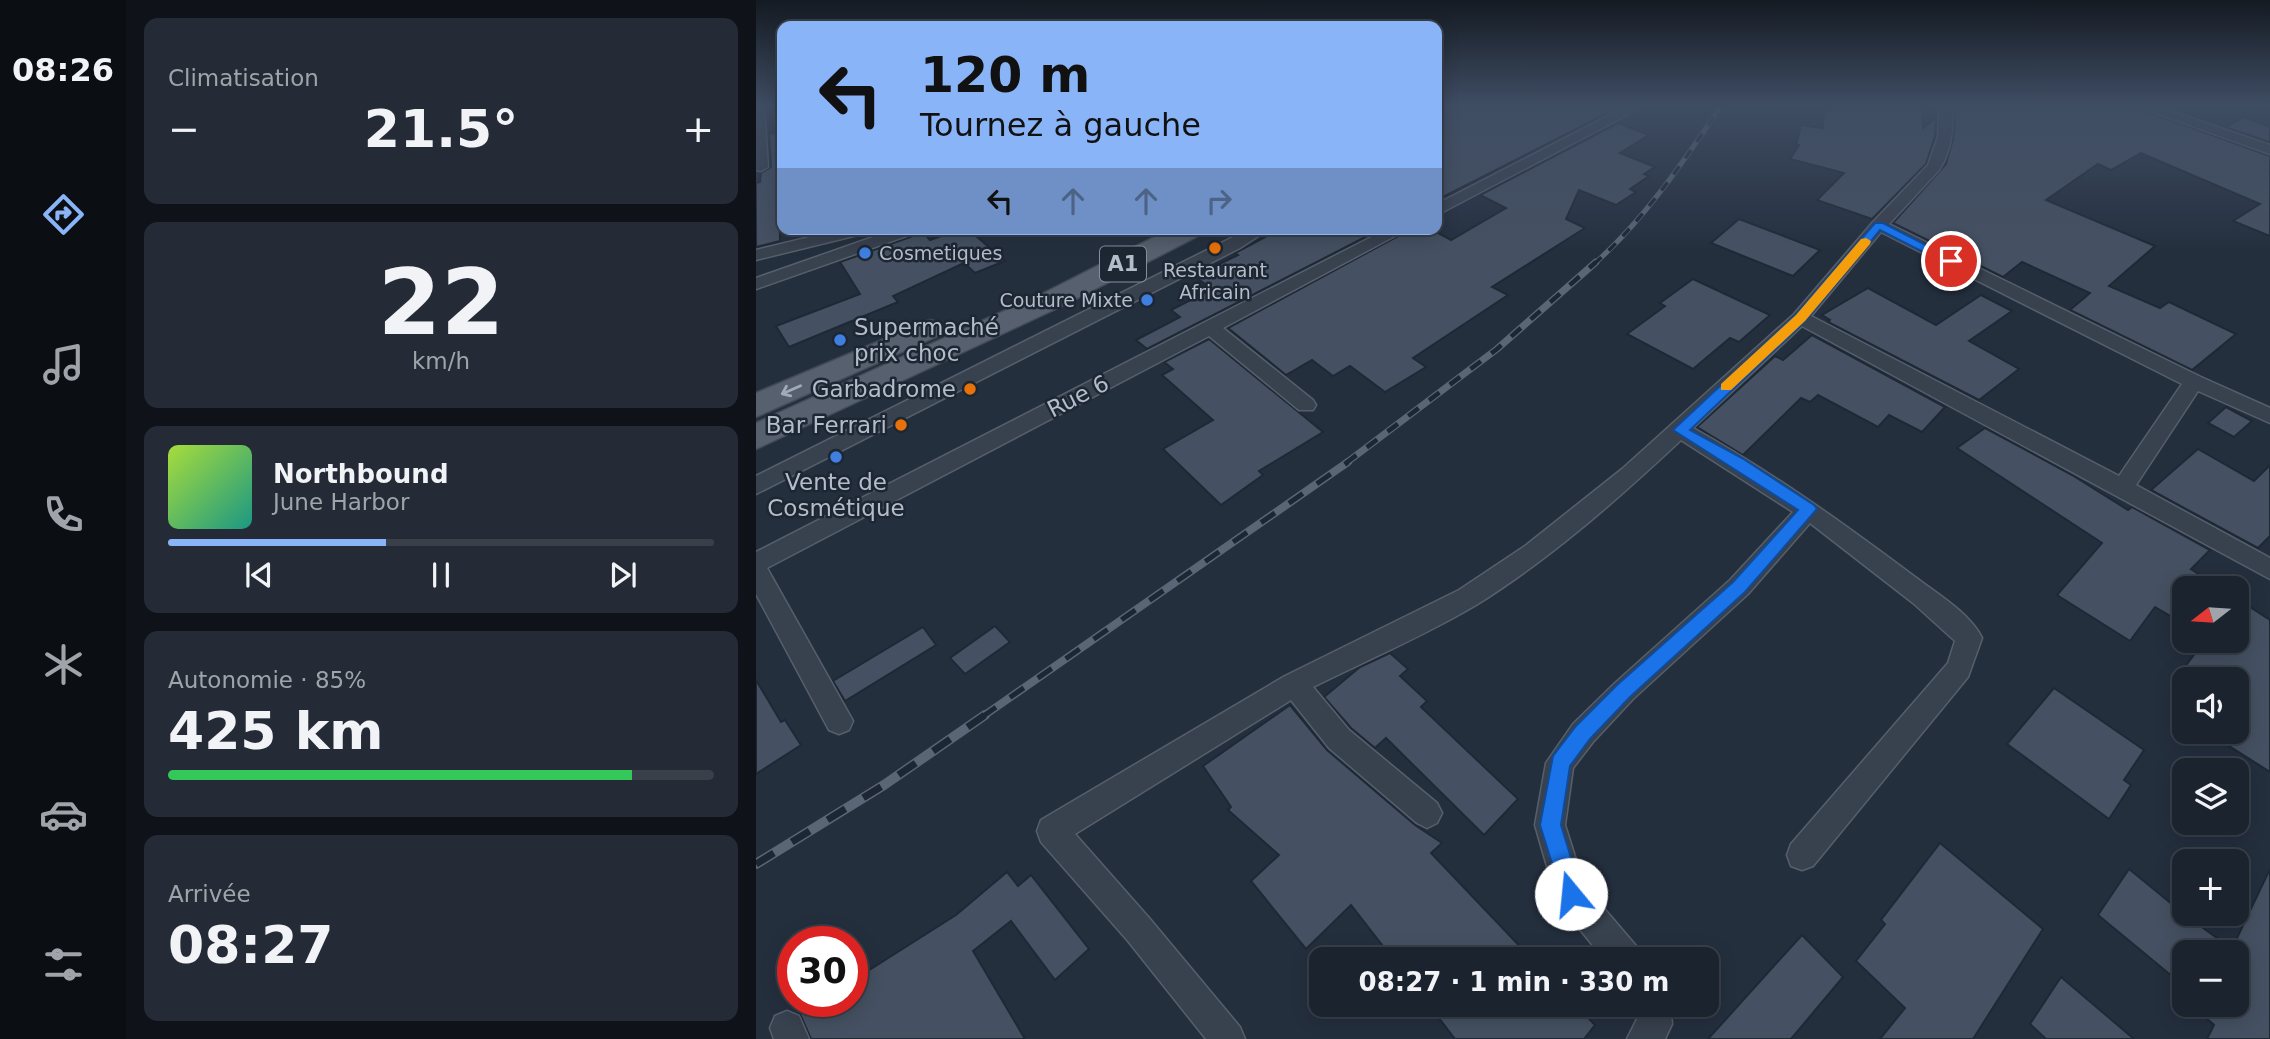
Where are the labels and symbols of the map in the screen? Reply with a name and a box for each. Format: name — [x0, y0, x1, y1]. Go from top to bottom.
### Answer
pin — [1921, 231, 1981, 291]
marker: Restaurant Africain — [1207, 240, 1223, 256]
place label: Cosmetiques — [879, 242, 1002, 264]
marker: Cosmetiques — [857, 245, 873, 261]
road number: A1 — [1100, 246, 1146, 282]
place label: Restaurant Africain — [1163, 259, 1267, 303]
place label: Couture Mixte — [999, 289, 1133, 311]
marker: Couture Mixte — [1139, 292, 1155, 308]
place label: Supermaché prix choc — [854, 314, 999, 366]
marker: Supermaché prix choc — [832, 332, 848, 348]
street label: Rue 6 — [1043, 370, 1113, 422]
place label: Garbadrome — [812, 376, 956, 402]
marker: Garbadrome — [962, 381, 978, 397]
one-way arrow — [781, 384, 803, 397]
place label: Bar Ferrari — [766, 412, 887, 438]
marker: Bar Ferrari — [893, 417, 909, 433]
marker: Vente de Cosmétique — [828, 449, 844, 465]
place label: Vente de Cosmétique — [767, 469, 905, 521]
north arrow — [2172, 576, 2249, 653]
position arrow — [1534, 857, 1608, 931]
speed limit sign: 30 — [777, 926, 868, 1017]

